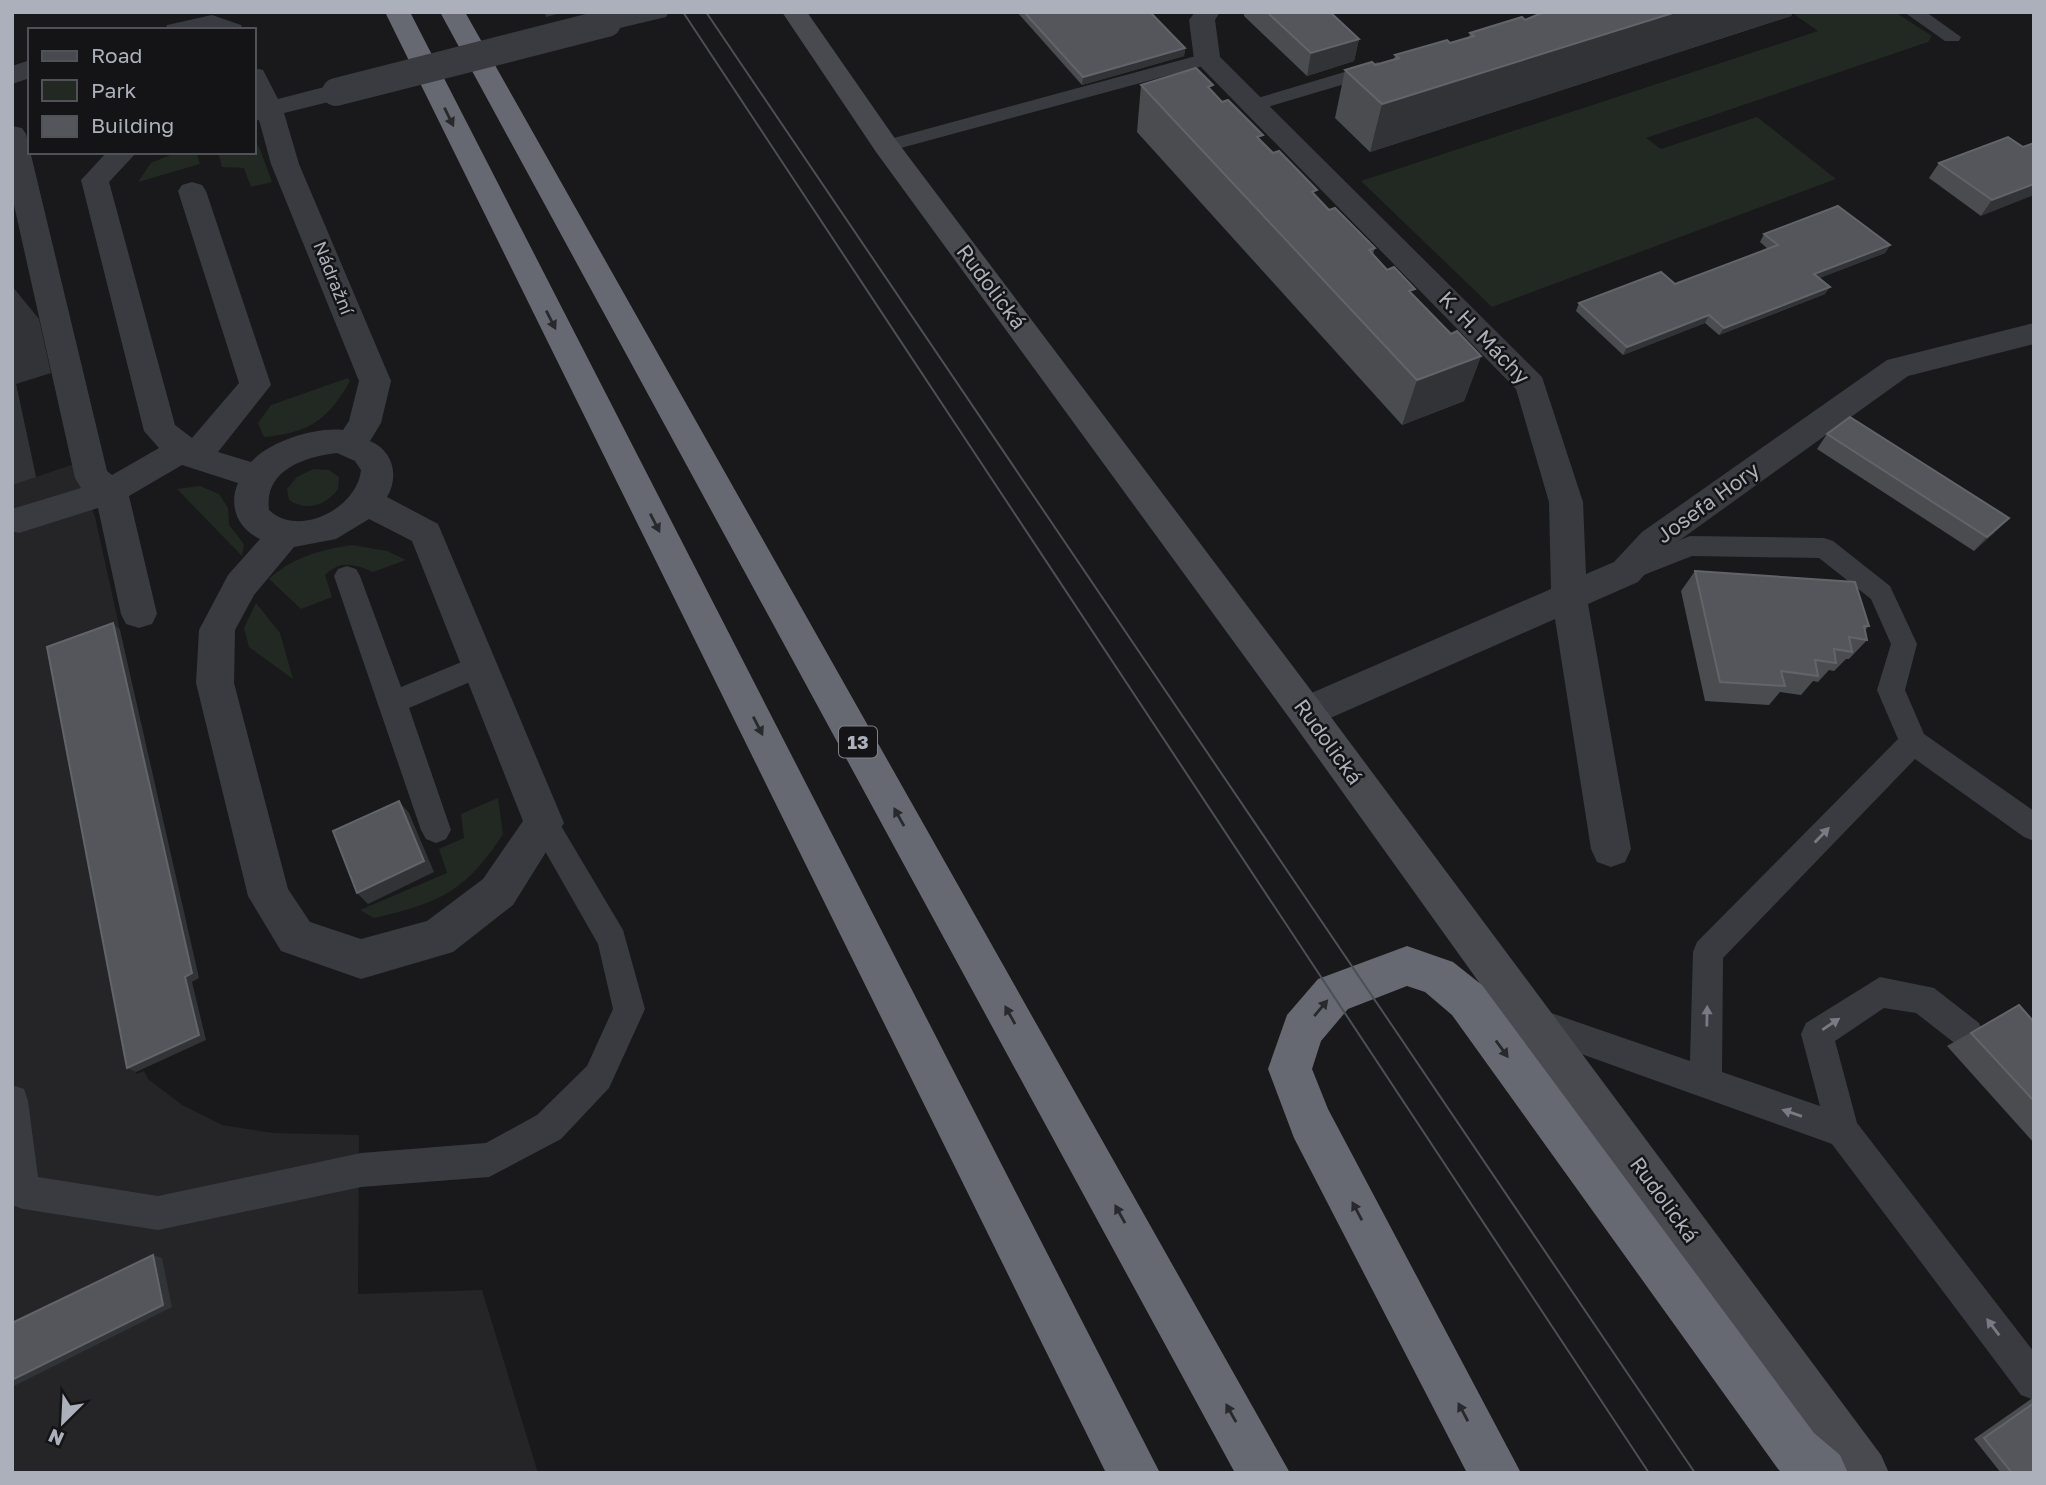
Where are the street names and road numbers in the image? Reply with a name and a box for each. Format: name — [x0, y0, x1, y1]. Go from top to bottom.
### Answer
street label: Nádražní — [309, 238, 359, 319]
street label: Rudolická — [952, 239, 1032, 334]
street label: K. H. Máchy — [1434, 285, 1536, 389]
street label: Josefa Hory — [1651, 456, 1764, 548]
street label: Rudolická — [1289, 694, 1369, 789]
road number: 13 — [839, 726, 877, 758]
street label: Rudolická — [1625, 1152, 1705, 1247]

